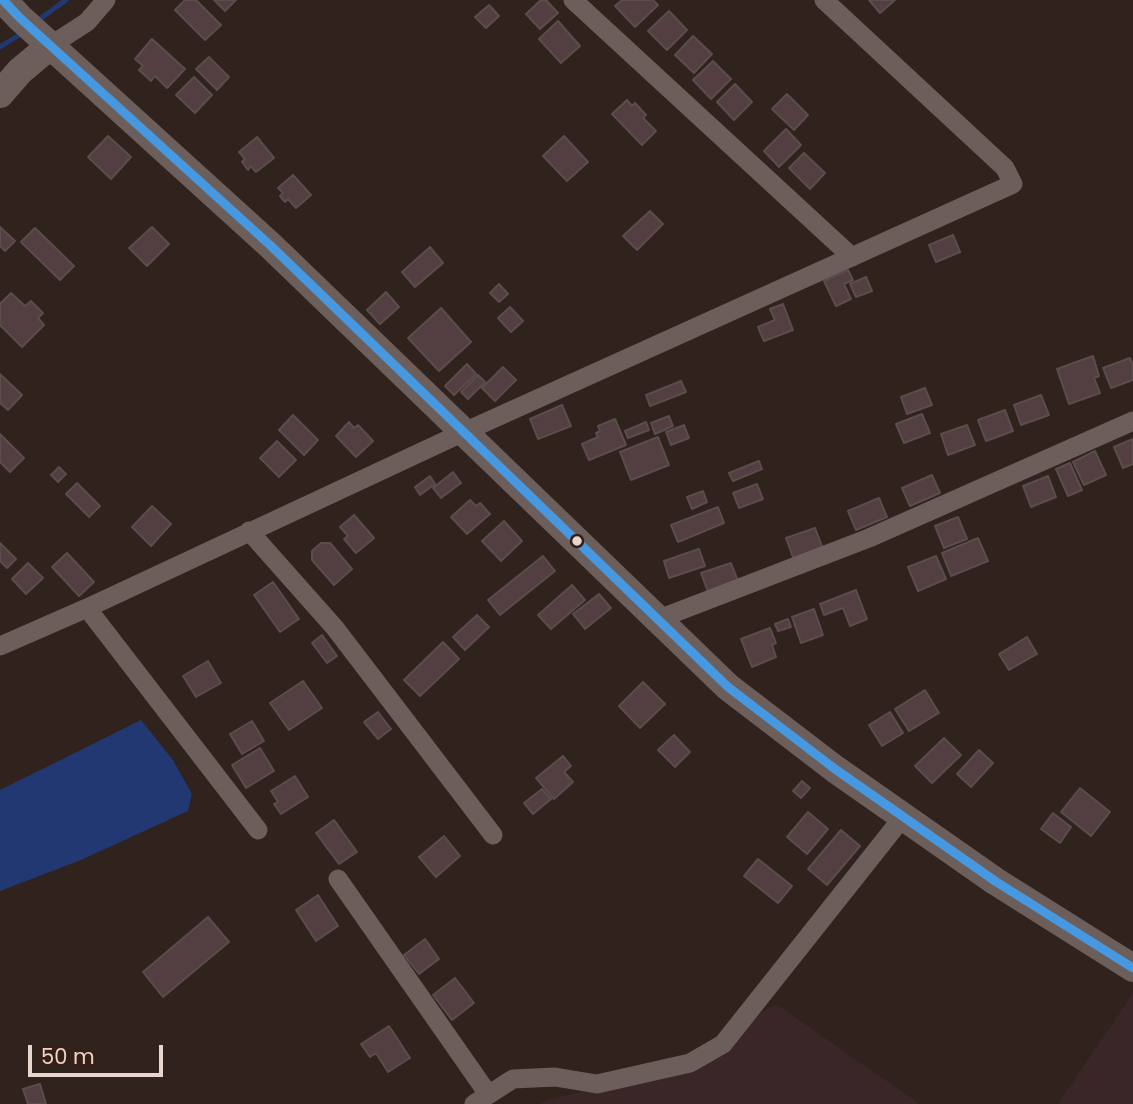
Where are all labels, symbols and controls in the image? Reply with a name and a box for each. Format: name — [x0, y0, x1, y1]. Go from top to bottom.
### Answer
unlabelled marker — [570, 534, 584, 548]
scale bar — [32, 1030, 166, 1074]
text: 50 m — [41, 1042, 95, 1071]

